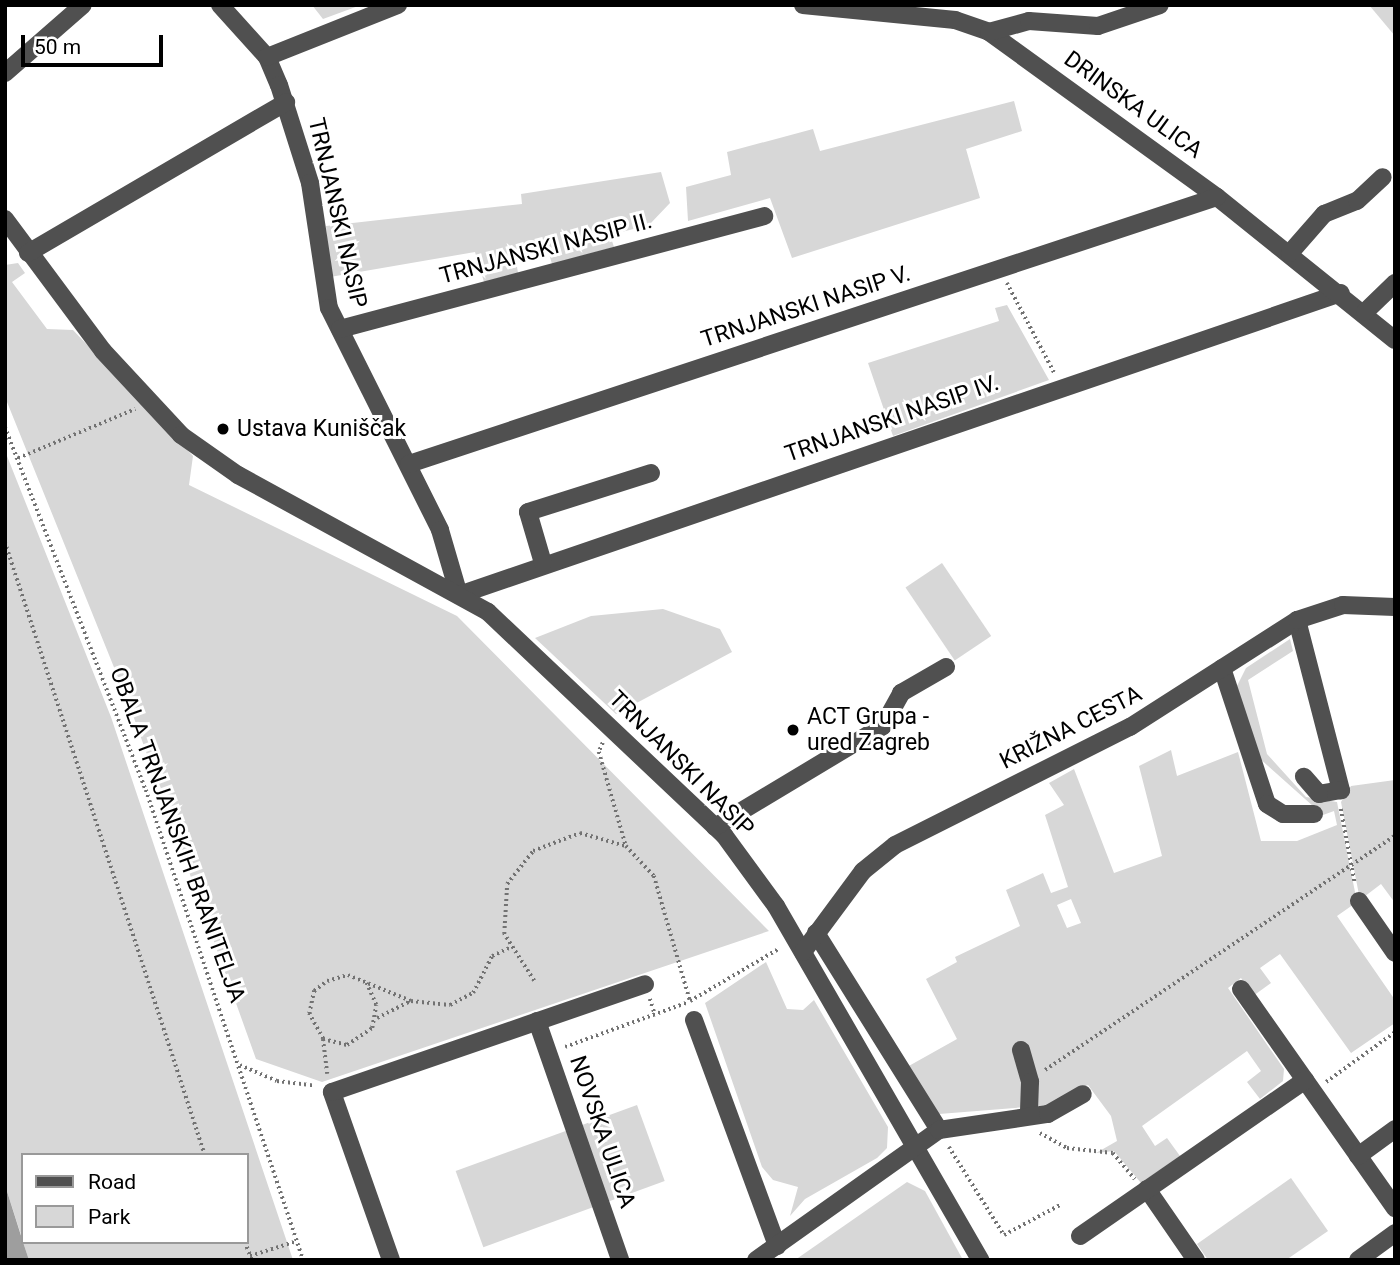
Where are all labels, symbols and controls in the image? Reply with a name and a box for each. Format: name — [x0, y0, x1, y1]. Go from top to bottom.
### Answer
scale bar — [24, 21, 166, 65]
text: 50 m — [34, 35, 81, 59]
street label: DRINSKA ULICA — [1058, 46, 1208, 164]
street label: TRNJANSKI NASIP — [302, 115, 372, 311]
street label: TRNJANSKI NASIP II. — [437, 207, 655, 291]
street label: TRNJANSKI NASIP V. — [698, 260, 914, 354]
street label: TRNJANSKI NASIP IV. — [781, 369, 1003, 469]
place label: Ustava Kuniščak — [237, 415, 406, 443]
marker: Ustava Kuniščak — [215, 421, 231, 437]
street label: OBALA TRNJANSKIH BRANITELJA — [103, 663, 251, 1007]
street label: KRIŽNA CESTA — [995, 680, 1147, 776]
street label: TRNJANSKI NASIP — [603, 686, 759, 842]
place label: ACT Grupa - ured Zagreb — [807, 703, 930, 757]
marker: ACT Grupa - ured Zagreb — [785, 722, 801, 738]
street label: NOVSKA ULICA — [563, 1052, 641, 1212]
legend — [21, 1153, 248, 1244]
text: Road — [88, 1170, 136, 1194]
text: Park — [88, 1205, 130, 1229]

